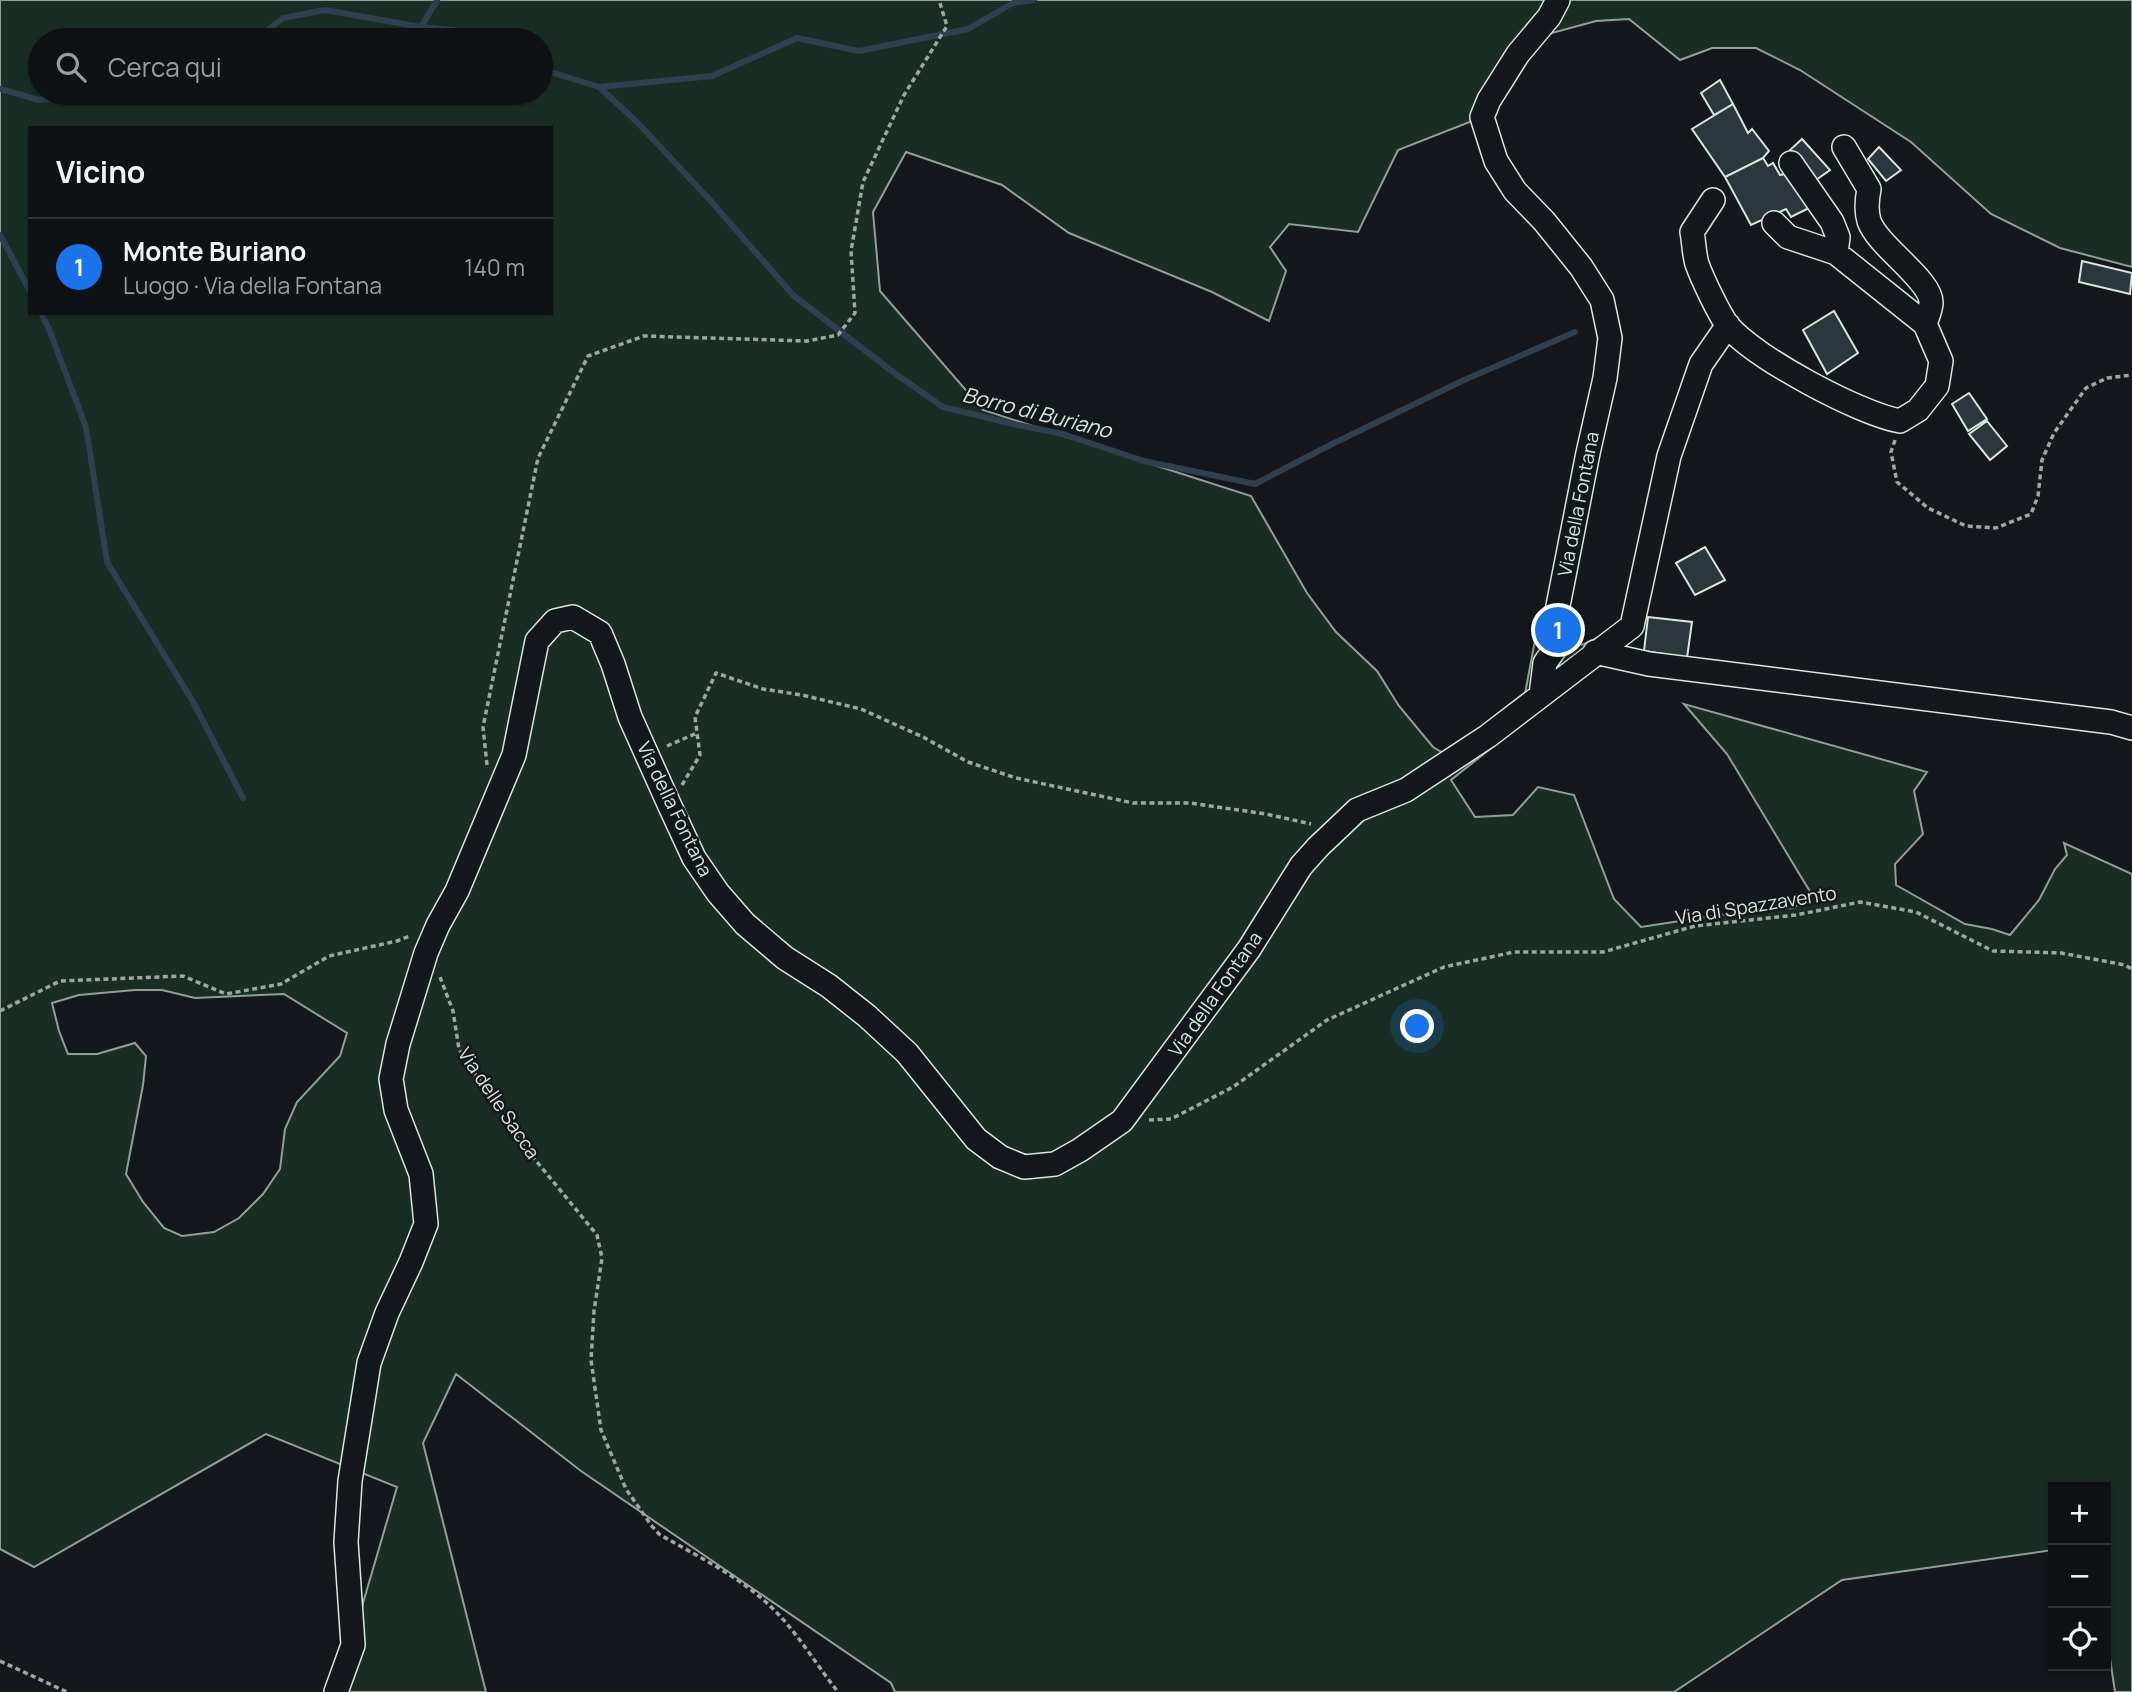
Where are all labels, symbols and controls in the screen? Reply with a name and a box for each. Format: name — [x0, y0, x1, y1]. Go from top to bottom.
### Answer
search box — [28, 28, 553, 105]
icon: search — [52, 48, 90, 86]
text: Cerca qui — [108, 49, 222, 85]
text: Vicino — [56, 151, 145, 192]
text: Monte Buriano — [123, 233, 306, 269]
text: 1 — [74, 251, 84, 283]
text: 140 m — [464, 251, 525, 283]
text: Luogo · Via della Fontana — [123, 269, 382, 301]
water label: Borro di Buriano — [960, 380, 1116, 444]
street label: Via della Fontana — [1551, 429, 1605, 579]
pin: 1 — [1535, 604, 1581, 656]
street label: Via della Fontana — [631, 737, 719, 881]
street label: Via di Spazzavento — [1674, 879, 1838, 931]
street label: Via della Fontana — [1162, 926, 1268, 1062]
your location — [1400, 1009, 1434, 1043]
street label: Via delle Sacca — [452, 1042, 546, 1164]
map controls — [2048, 1482, 2111, 1671]
button: + — [2048, 1482, 2111, 1545]
button: − — [2048, 1545, 2111, 1608]
button: locate — [2048, 1608, 2111, 1671]

